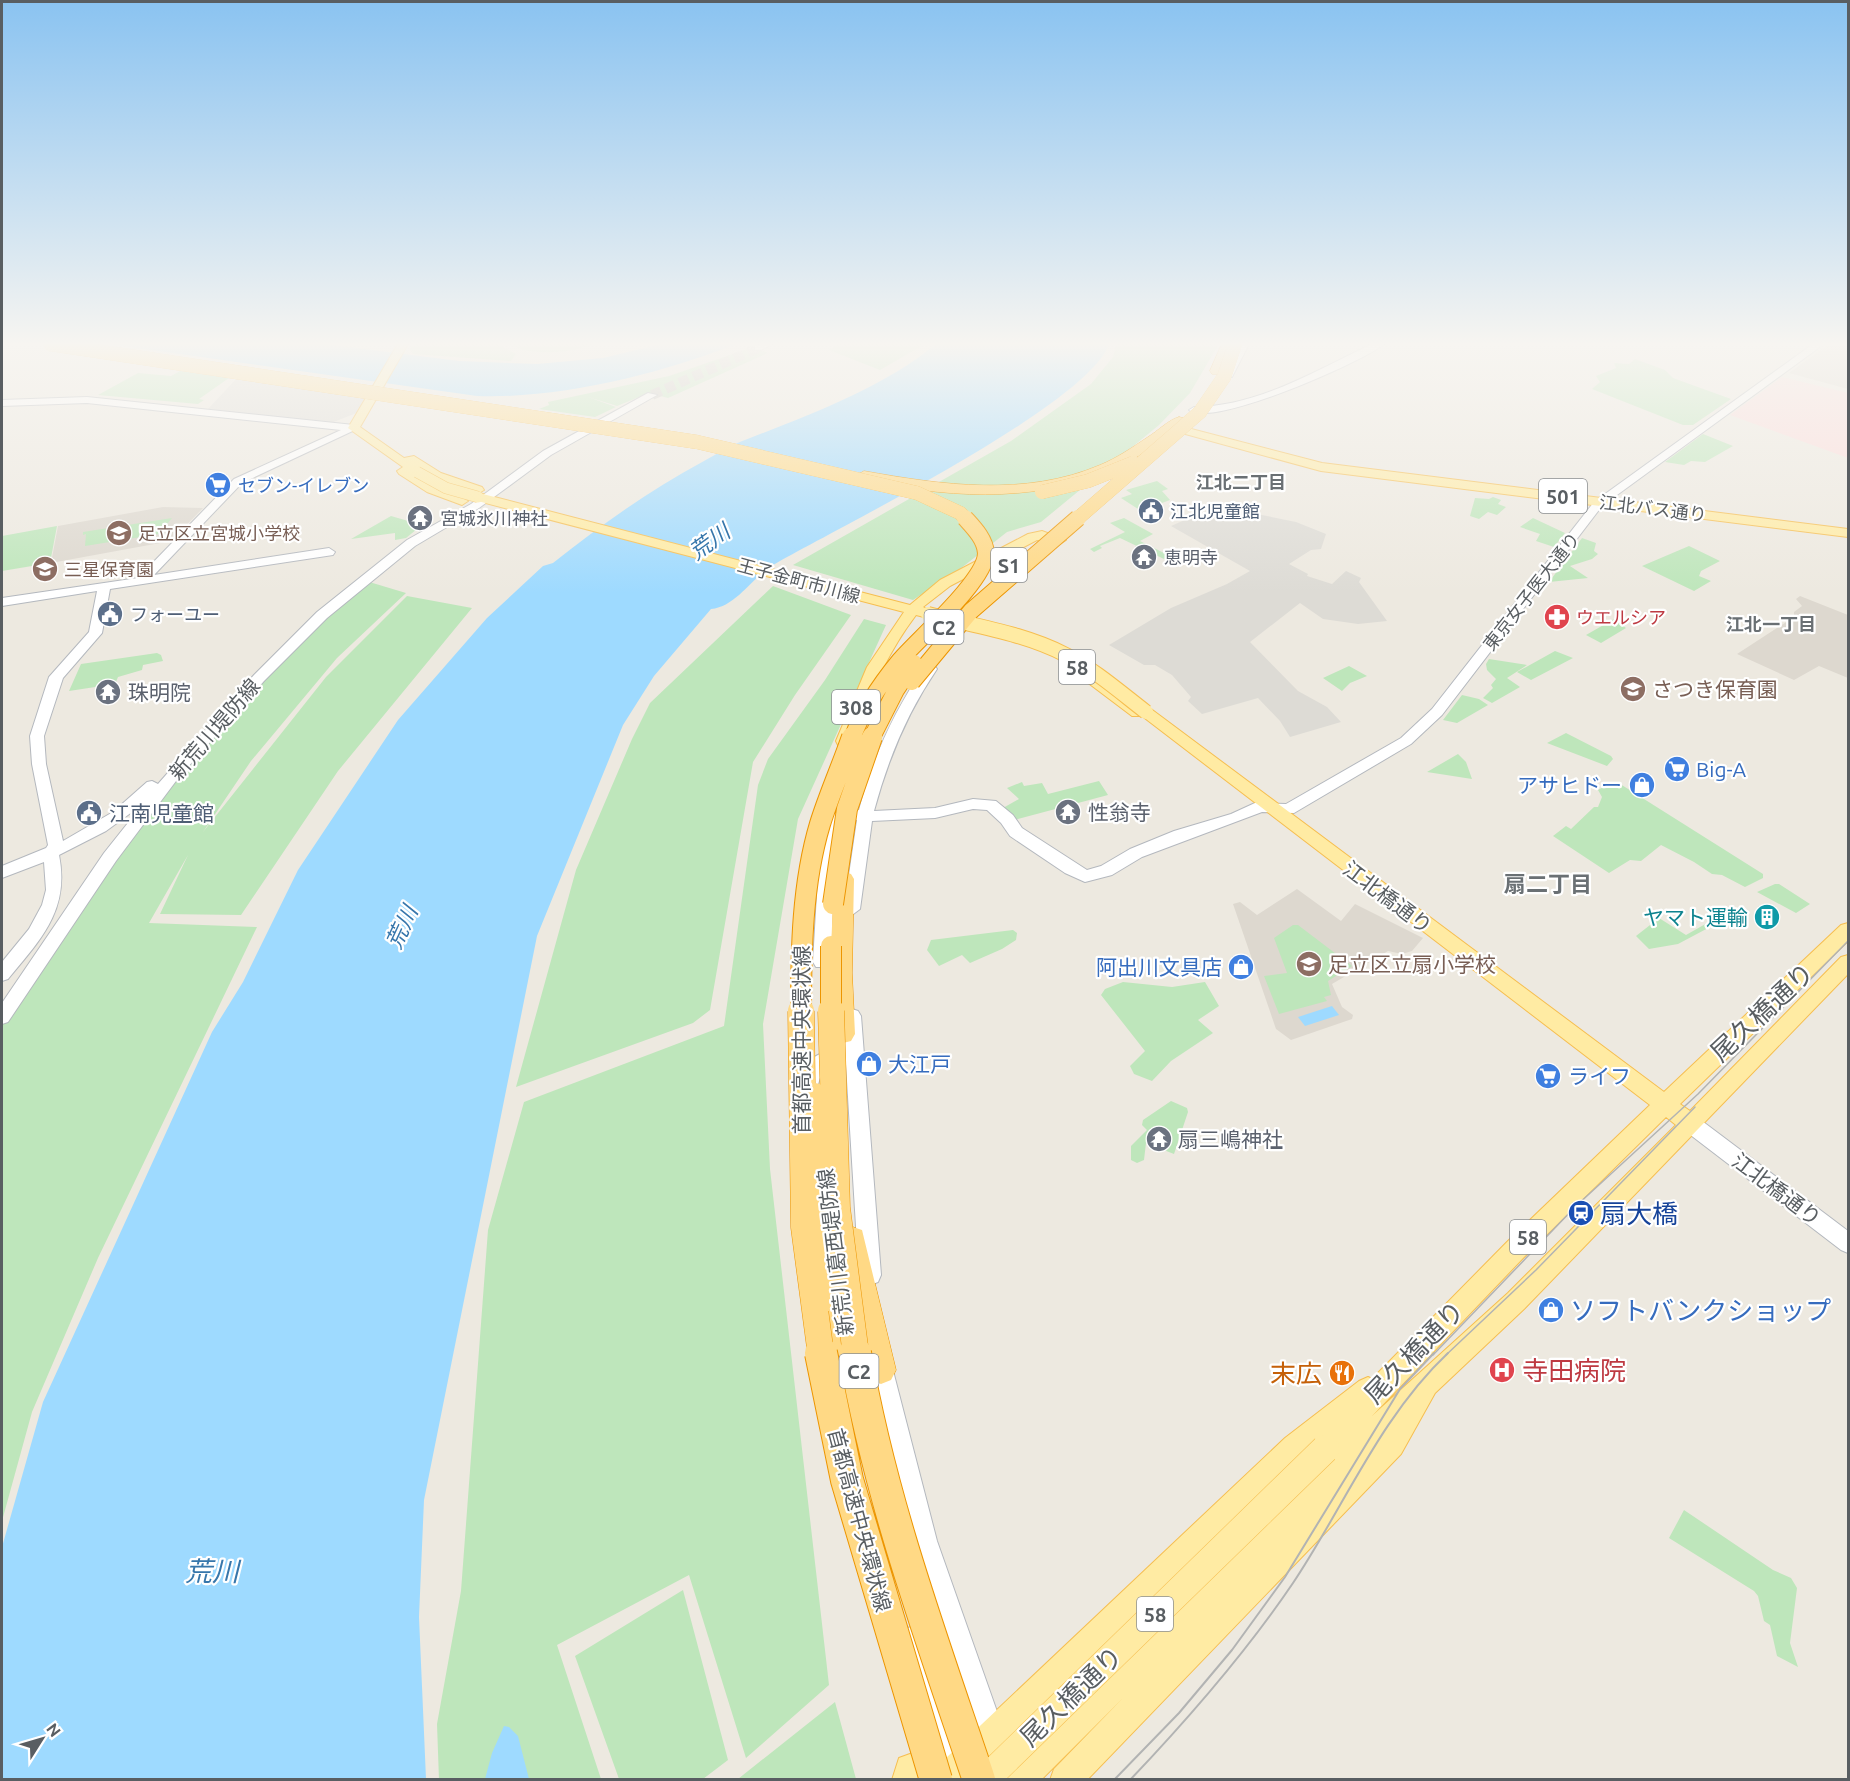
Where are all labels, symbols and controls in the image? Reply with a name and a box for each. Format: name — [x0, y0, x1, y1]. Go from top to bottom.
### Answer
supermarket icon: セブン-イレブン — [203, 470, 233, 500]
district label: 江北二丁目 — [1196, 472, 1286, 492]
place label: セブン-イレブン — [238, 475, 369, 495]
road number: 501 — [1539, 479, 1587, 513]
street label: 江北バス通り — [1598, 491, 1708, 525]
public building icon: 江北児童館 — [1136, 496, 1166, 526]
place label: 江北児童館 — [1170, 501, 1260, 521]
temple icon: 宮城氷川神社 — [405, 503, 435, 533]
place label: 宮城氷川神社 — [440, 508, 548, 528]
water label: 荒川 — [684, 517, 736, 564]
school or university icon: 足立区立宮城小学校 — [104, 518, 134, 548]
place label: 足立区立宮城小学校 — [138, 523, 300, 543]
street label: 東京女子医大通り — [1479, 528, 1583, 654]
temple icon: 恵明寺 — [1129, 542, 1159, 572]
place label: 恵明寺 — [1164, 547, 1218, 567]
road number: S1 — [991, 548, 1027, 582]
school or university icon: 三星保育園 — [30, 554, 60, 584]
street label: 王子金町市川線 — [736, 554, 862, 606]
place label: 三星保育園 — [64, 559, 154, 579]
public building icon: フォーユー — [95, 599, 125, 629]
pharmacy icon: ウエルシア — [1542, 602, 1572, 632]
place label: フォーユー — [130, 604, 220, 624]
place label: ウエルシア — [1576, 607, 1666, 627]
road number: C2 — [924, 610, 964, 644]
district label: 江北一丁目 — [1726, 614, 1816, 634]
road number: 58 — [1059, 650, 1095, 684]
street label: 新荒川堤防線 — [164, 674, 264, 784]
school or university icon: さつき保育園 — [1618, 674, 1648, 704]
temple icon: 珠明院 — [93, 677, 123, 707]
place label: さつき保育園 — [1652, 677, 1778, 701]
place label: 珠明院 — [128, 680, 191, 704]
road number: 308 — [832, 690, 880, 724]
supermarket icon: Big-A — [1662, 754, 1692, 784]
place label: Big-A — [1696, 757, 1747, 781]
shop icon: アサヒドー — [1627, 770, 1657, 800]
place label: アサヒドー — [1517, 773, 1622, 797]
temple icon: 性翁寺 — [1053, 797, 1083, 827]
public building icon: 江南児童館 — [74, 798, 104, 828]
place label: 性翁寺 — [1088, 800, 1151, 824]
place label: 江南児童館 — [109, 801, 214, 825]
street label: 江北橋通り — [1339, 856, 1437, 938]
district label: 扇二丁目 — [1504, 871, 1592, 896]
water label: 荒川 — [380, 900, 422, 952]
building icon: ヤマト運輸 — [1752, 902, 1782, 932]
place label: ヤマト運輸 — [1643, 905, 1748, 929]
street label: 首都高速中央環状線 — [789, 946, 813, 1135]
school or university icon: 足立区立扇小学校 — [1294, 949, 1324, 979]
shop icon: 阿出川文具店 — [1226, 952, 1256, 982]
place label: 足立区立扇小学校 — [1328, 952, 1496, 976]
place label: 阿出川文具店 — [1096, 955, 1222, 979]
street label: 尾久橋通り — [1705, 957, 1819, 1067]
shop icon: 大江戸 — [854, 1049, 884, 1079]
place label: 大江戸 — [888, 1052, 951, 1076]
supermarket icon: ライフ — [1533, 1061, 1563, 1091]
place label: ライフ — [1568, 1064, 1631, 1088]
temple icon: 扇三嶋神社 — [1144, 1124, 1174, 1154]
place label: 扇三嶋神社 — [1178, 1127, 1283, 1151]
street label: 江北橋通り — [1728, 1148, 1826, 1230]
street label: 新荒川葛西堤防線 — [813, 1167, 857, 1337]
station icon: 扇大橋 — [1566, 1198, 1596, 1228]
place label: 扇大橋 — [1600, 1199, 1678, 1228]
road number: 58 — [1510, 1220, 1546, 1254]
street label: 尾久橋通り — [1358, 1295, 1470, 1409]
shop icon: ソフトバンクショップ — [1536, 1295, 1566, 1325]
place label: ソフトバンクショップ — [1570, 1296, 1831, 1325]
road number: C2 — [840, 1354, 878, 1388]
hospital icon: 寺田病院 — [1487, 1355, 1517, 1385]
place label: 寺田病院 — [1522, 1356, 1626, 1385]
restaurant icon: 末広 — [1327, 1358, 1357, 1388]
place label: 末広 — [1270, 1359, 1322, 1388]
street label: 首都高速中央環状線 — [824, 1426, 896, 1614]
water label: 荒川 — [185, 1556, 242, 1586]
road number: 58 — [1137, 1597, 1173, 1631]
street label: 尾久橋通り — [1014, 1640, 1128, 1752]
north arrow — [12, 1709, 72, 1769]
text: N — [43, 1720, 65, 1740]

